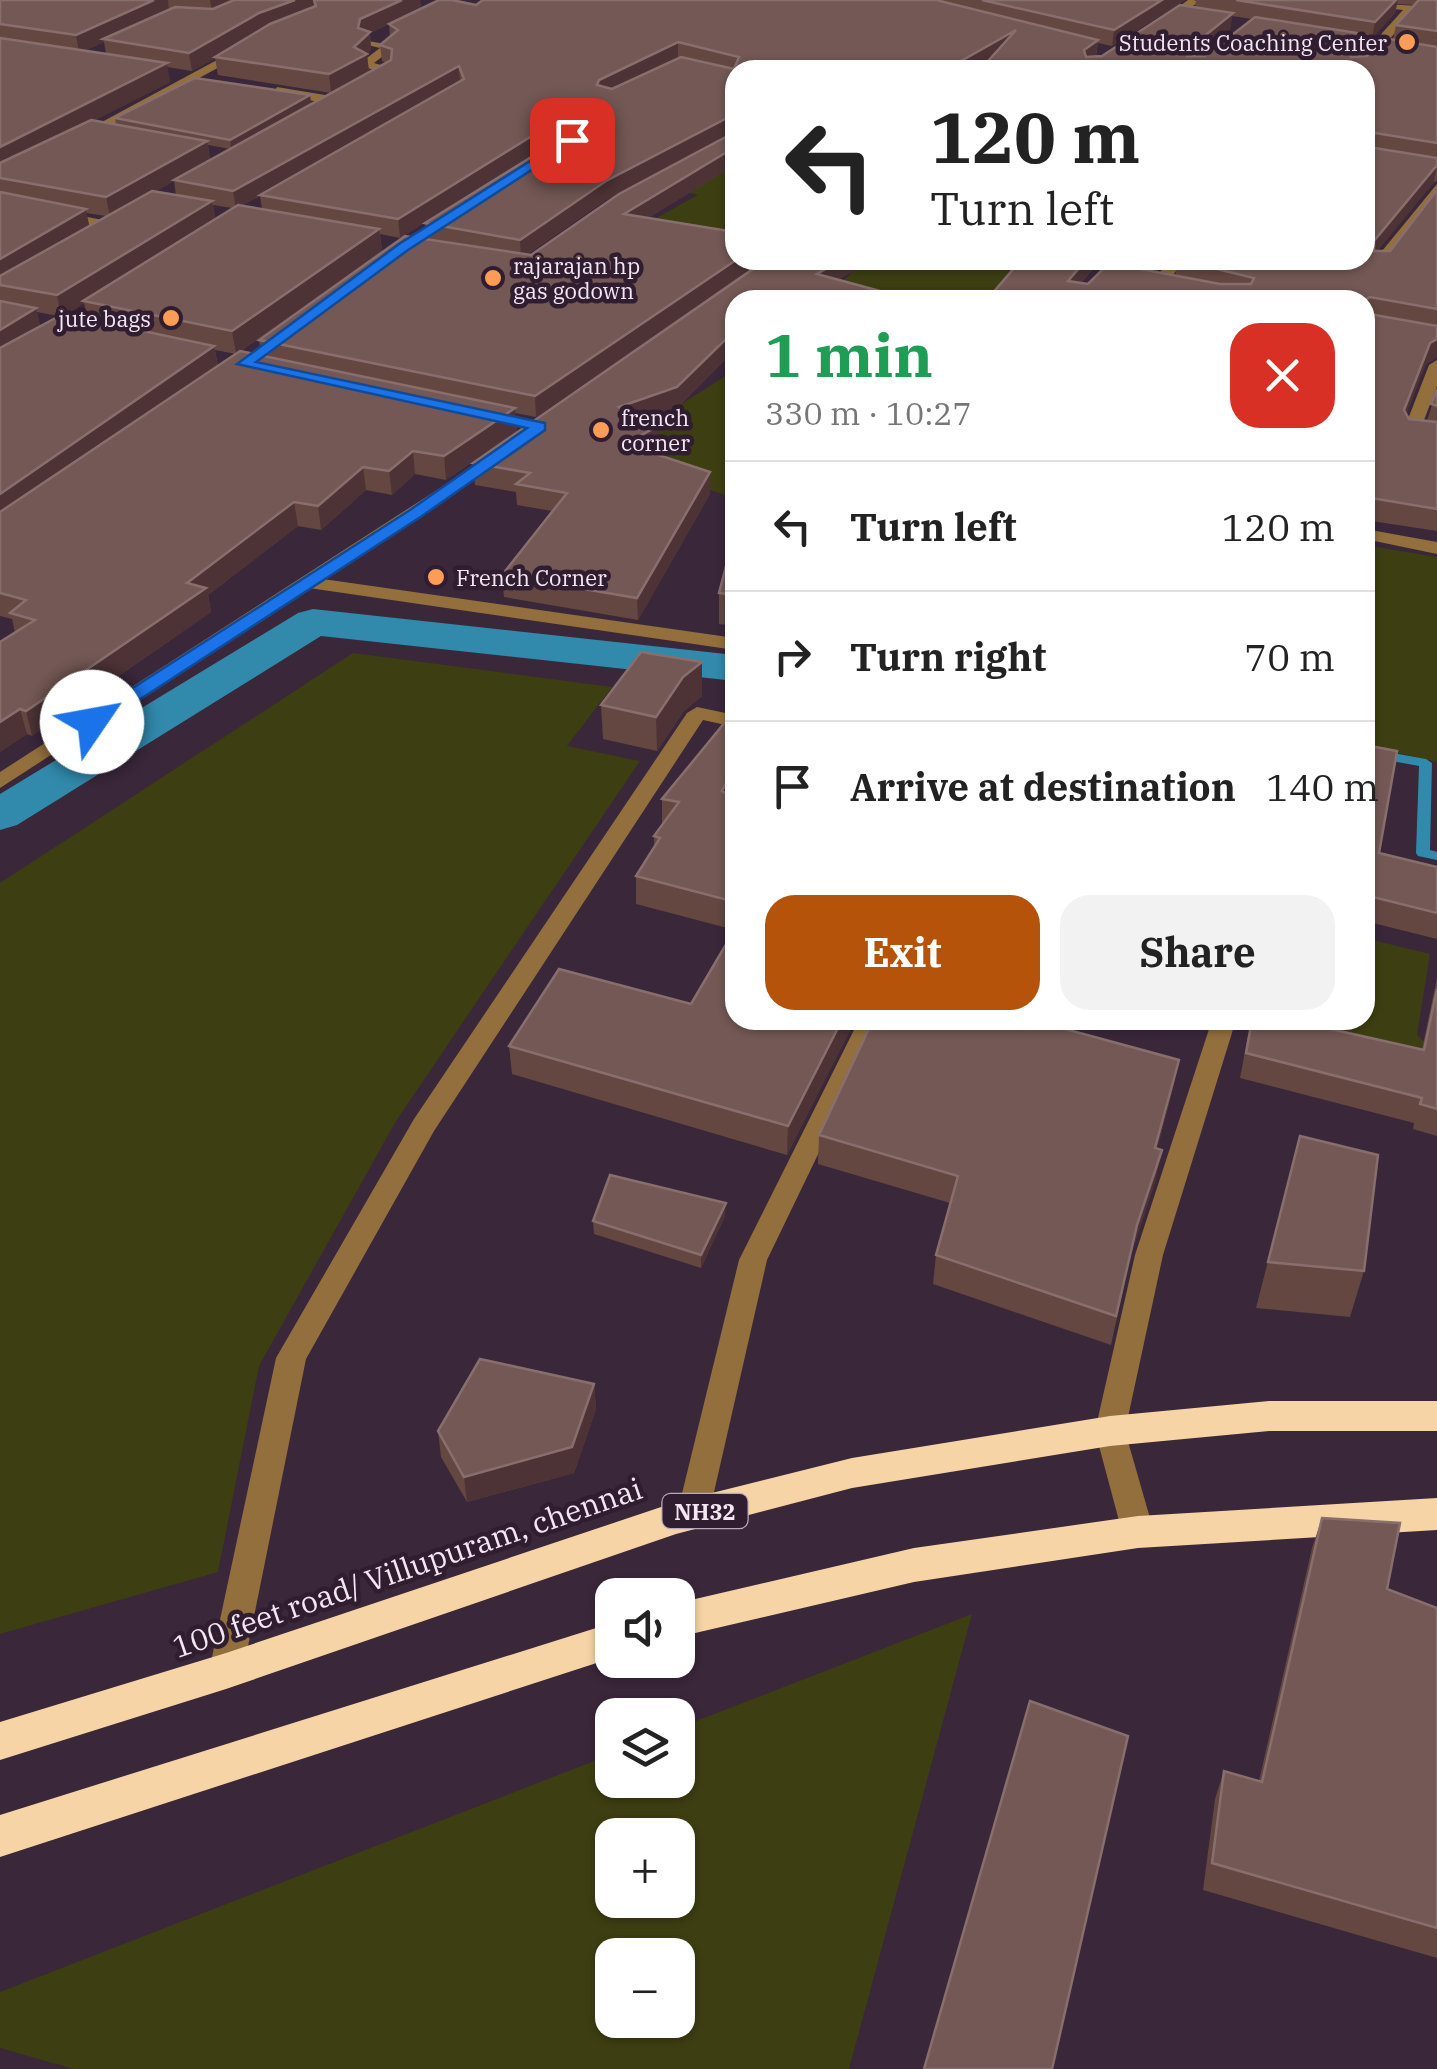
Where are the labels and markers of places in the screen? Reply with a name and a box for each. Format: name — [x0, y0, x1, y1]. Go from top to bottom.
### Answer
place label: Students Coaching Center — [1119, 28, 1387, 57]
marker: Students Coaching Center — [1396, 31, 1418, 53]
pin — [530, 98, 615, 183]
place label: rajarajan hp gas godown — [513, 251, 640, 305]
marker: rajarajan hp gas godown — [482, 267, 504, 289]
place label: jute bags — [57, 304, 151, 333]
marker: jute bags — [160, 307, 182, 329]
place label: french corner — [621, 403, 690, 457]
marker: french corner — [590, 419, 612, 441]
place label: French Corner — [456, 563, 607, 592]
marker: French Corner — [425, 566, 447, 588]

